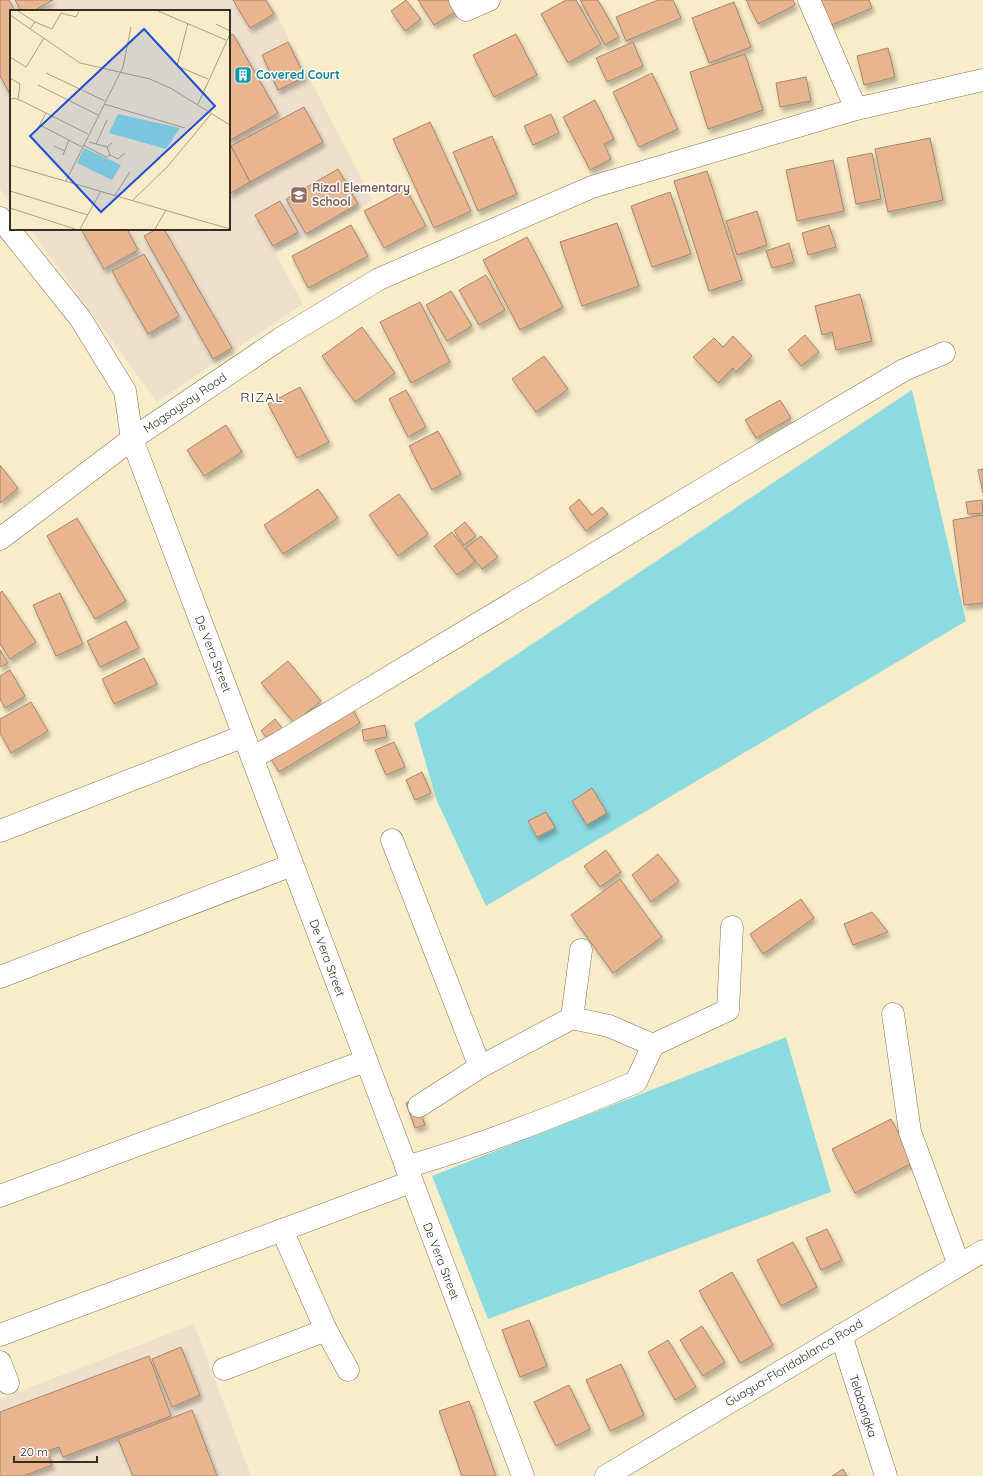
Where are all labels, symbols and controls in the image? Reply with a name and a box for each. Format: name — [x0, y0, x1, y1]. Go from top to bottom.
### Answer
inset map — [10, 10, 230, 230]
building icon: Covered Court — [233, 65, 253, 85]
place label: Covered Court — [256, 67, 340, 82]
place label: Rizal Elementary School — [312, 180, 410, 209]
school or university icon: Rizal Elementary School — [289, 185, 309, 205]
street label: Magsaysay Road — [140, 369, 229, 436]
district label: RIZAL — [240, 388, 284, 406]
street label: De Vera Street — [192, 613, 235, 694]
street label: De Vera Street — [307, 917, 348, 998]
street label: De Vera Street — [420, 1220, 463, 1301]
street label: Guagua-Floridablanca Road — [722, 1316, 865, 1410]
street label: Telabangka — [846, 1373, 881, 1439]
scale bar — [14, 1438, 97, 1464]
text: 20 m — [20, 1444, 48, 1459]

